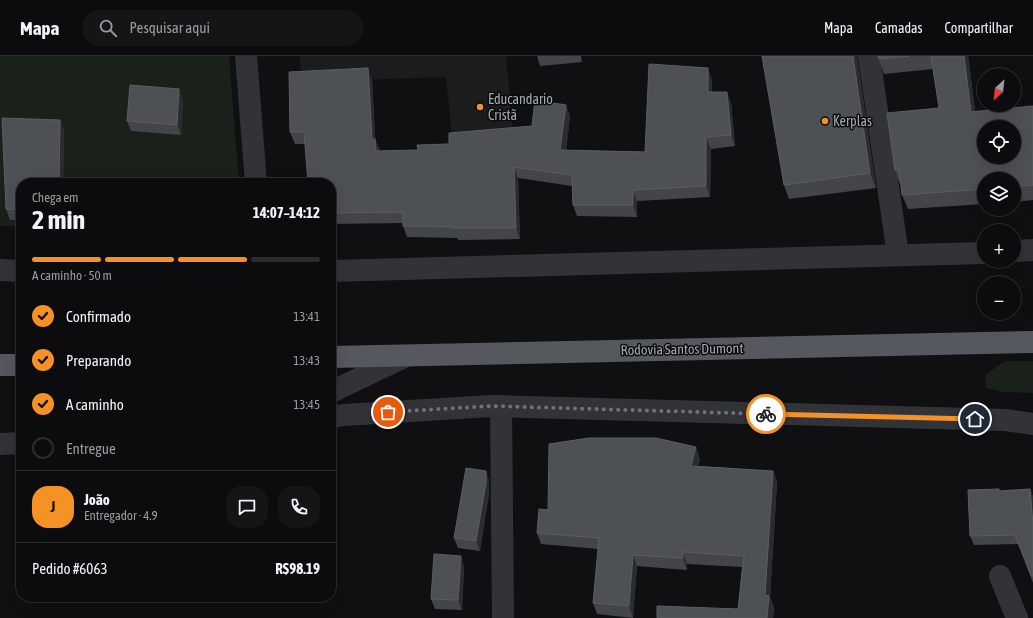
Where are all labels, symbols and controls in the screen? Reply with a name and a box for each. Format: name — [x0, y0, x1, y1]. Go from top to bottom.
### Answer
search box — [83, 10, 363, 46]
text: Mapa — [20, 17, 59, 39]
icon: search — [97, 17, 119, 39]
text: Pesquisar aqui — [129, 19, 210, 36]
text: Mapa — [824, 20, 853, 36]
text: Camadas — [875, 20, 923, 36]
text: Compartilhar — [945, 20, 1013, 36]
north arrow — [977, 68, 1021, 112]
map controls — [977, 68, 1021, 320]
place label: Educandario Cristã — [488, 91, 553, 123]
marker: Educandario Cristã — [475, 102, 485, 112]
place label: Kerplas — [833, 113, 872, 129]
marker: Kerplas — [820, 116, 830, 126]
button: locate — [977, 120, 1021, 164]
button: layers — [977, 172, 1021, 216]
text: Chega em — [32, 190, 78, 205]
text: 14:07–14:12 — [253, 204, 320, 221]
text: 2 min — [32, 205, 85, 235]
button: + — [977, 224, 1021, 268]
text: A caminho · 50 m — [32, 268, 112, 283]
button: − — [977, 276, 1021, 320]
icon: check — [32, 305, 54, 327]
text: Confirmado — [66, 308, 131, 325]
text: 13:41 — [293, 309, 320, 324]
street label: Rodovia Santos Dumont — [621, 340, 743, 358]
icon: check — [32, 349, 54, 371]
text: Preparando — [66, 352, 131, 369]
text: 13:43 — [293, 353, 320, 368]
icon: check — [32, 393, 54, 415]
courier — [746, 394, 786, 434]
pin — [371, 395, 405, 429]
text: A caminho — [66, 396, 124, 413]
text: 13:45 — [293, 397, 320, 412]
icon: bag — [377, 401, 399, 423]
pin — [958, 402, 992, 436]
icon: bike — [755, 403, 777, 425]
icon: home — [964, 408, 986, 430]
text: Entregue — [66, 440, 116, 457]
button: chat — [226, 486, 268, 528]
button: phone — [278, 486, 320, 528]
text: João — [84, 491, 110, 508]
text: J — [51, 498, 55, 515]
text: Entregador · 4.9 — [84, 508, 158, 523]
text: Pedido #6063 — [32, 560, 108, 577]
text: R$98.19 — [275, 560, 320, 577]

